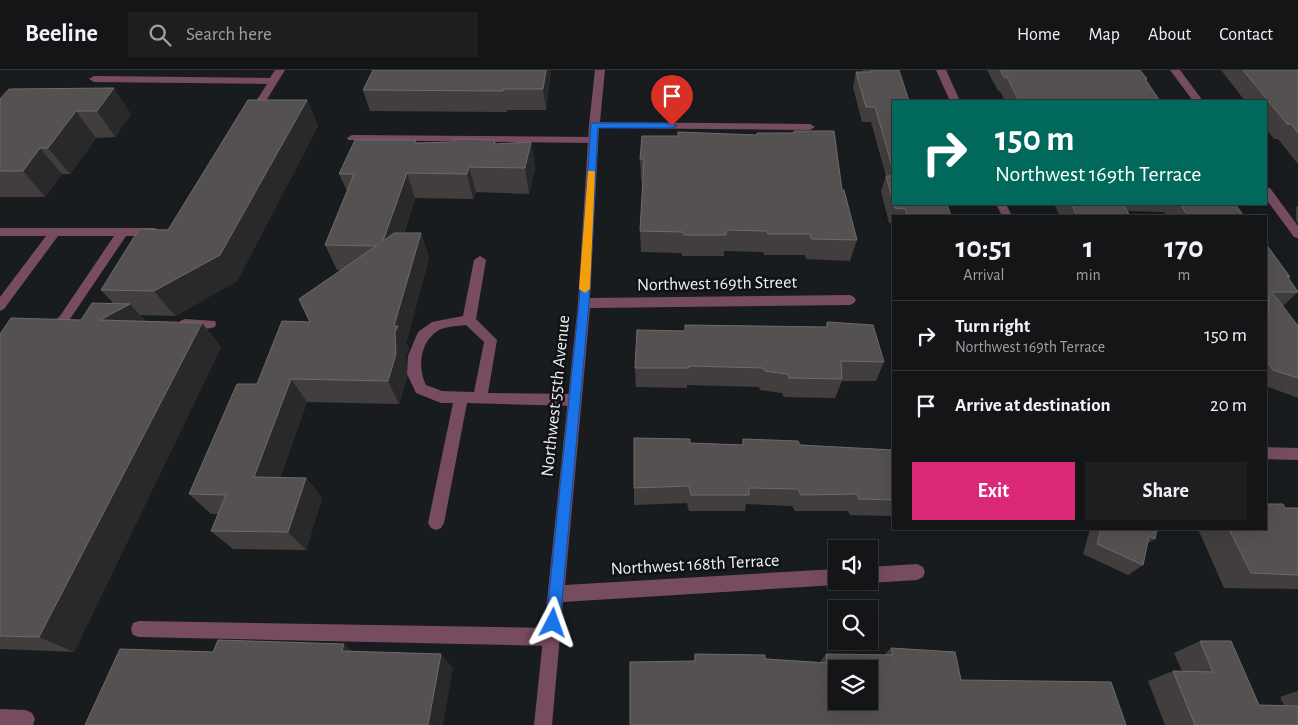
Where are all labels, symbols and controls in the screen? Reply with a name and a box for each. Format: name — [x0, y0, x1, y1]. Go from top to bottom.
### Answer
search box — [128, 12, 478, 57]
icon: search — [146, 21, 174, 49]
text: Beeline — [25, 22, 98, 46]
text: Search here — [186, 25, 272, 44]
text: Home — [1017, 26, 1060, 44]
text: Map — [1088, 26, 1120, 44]
text: About — [1148, 26, 1191, 44]
text: Contact — [1219, 26, 1273, 44]
pin — [651, 75, 693, 126]
icon: arrive — [658, 82, 686, 110]
icon: right — [912, 120, 977, 185]
text: 150 m — [995, 122, 1075, 157]
text: Northwest 169th Terrace — [995, 163, 1201, 185]
text: 10:51 — [955, 233, 1012, 263]
text: 1 — [1083, 233, 1094, 263]
text: 170 — [1164, 233, 1204, 263]
text: Arrival — [963, 267, 1004, 283]
text: min — [1076, 267, 1101, 283]
text: m — [1177, 267, 1190, 283]
street label: Northwest 169th Street — [637, 274, 798, 294]
street label: Northwest 55th Avenue — [539, 314, 573, 478]
text: Turn right — [955, 317, 1030, 336]
icon: right — [912, 322, 940, 350]
text: 150 m — [1204, 326, 1247, 345]
text: Northwest 169th Terrace — [955, 339, 1105, 355]
icon: arrive — [912, 392, 940, 420]
text: Arrive at destination — [955, 396, 1111, 415]
text: 20 m — [1210, 396, 1247, 415]
button: Exit — [912, 462, 1075, 520]
button: Share — [1085, 462, 1247, 520]
map controls — [828, 540, 878, 710]
button: sound — [828, 540, 878, 590]
street label: Northwest 168th Terrace — [610, 552, 780, 578]
position arrow — [526, 596, 578, 648]
button: search — [828, 600, 878, 650]
button: layers — [828, 660, 878, 710]

